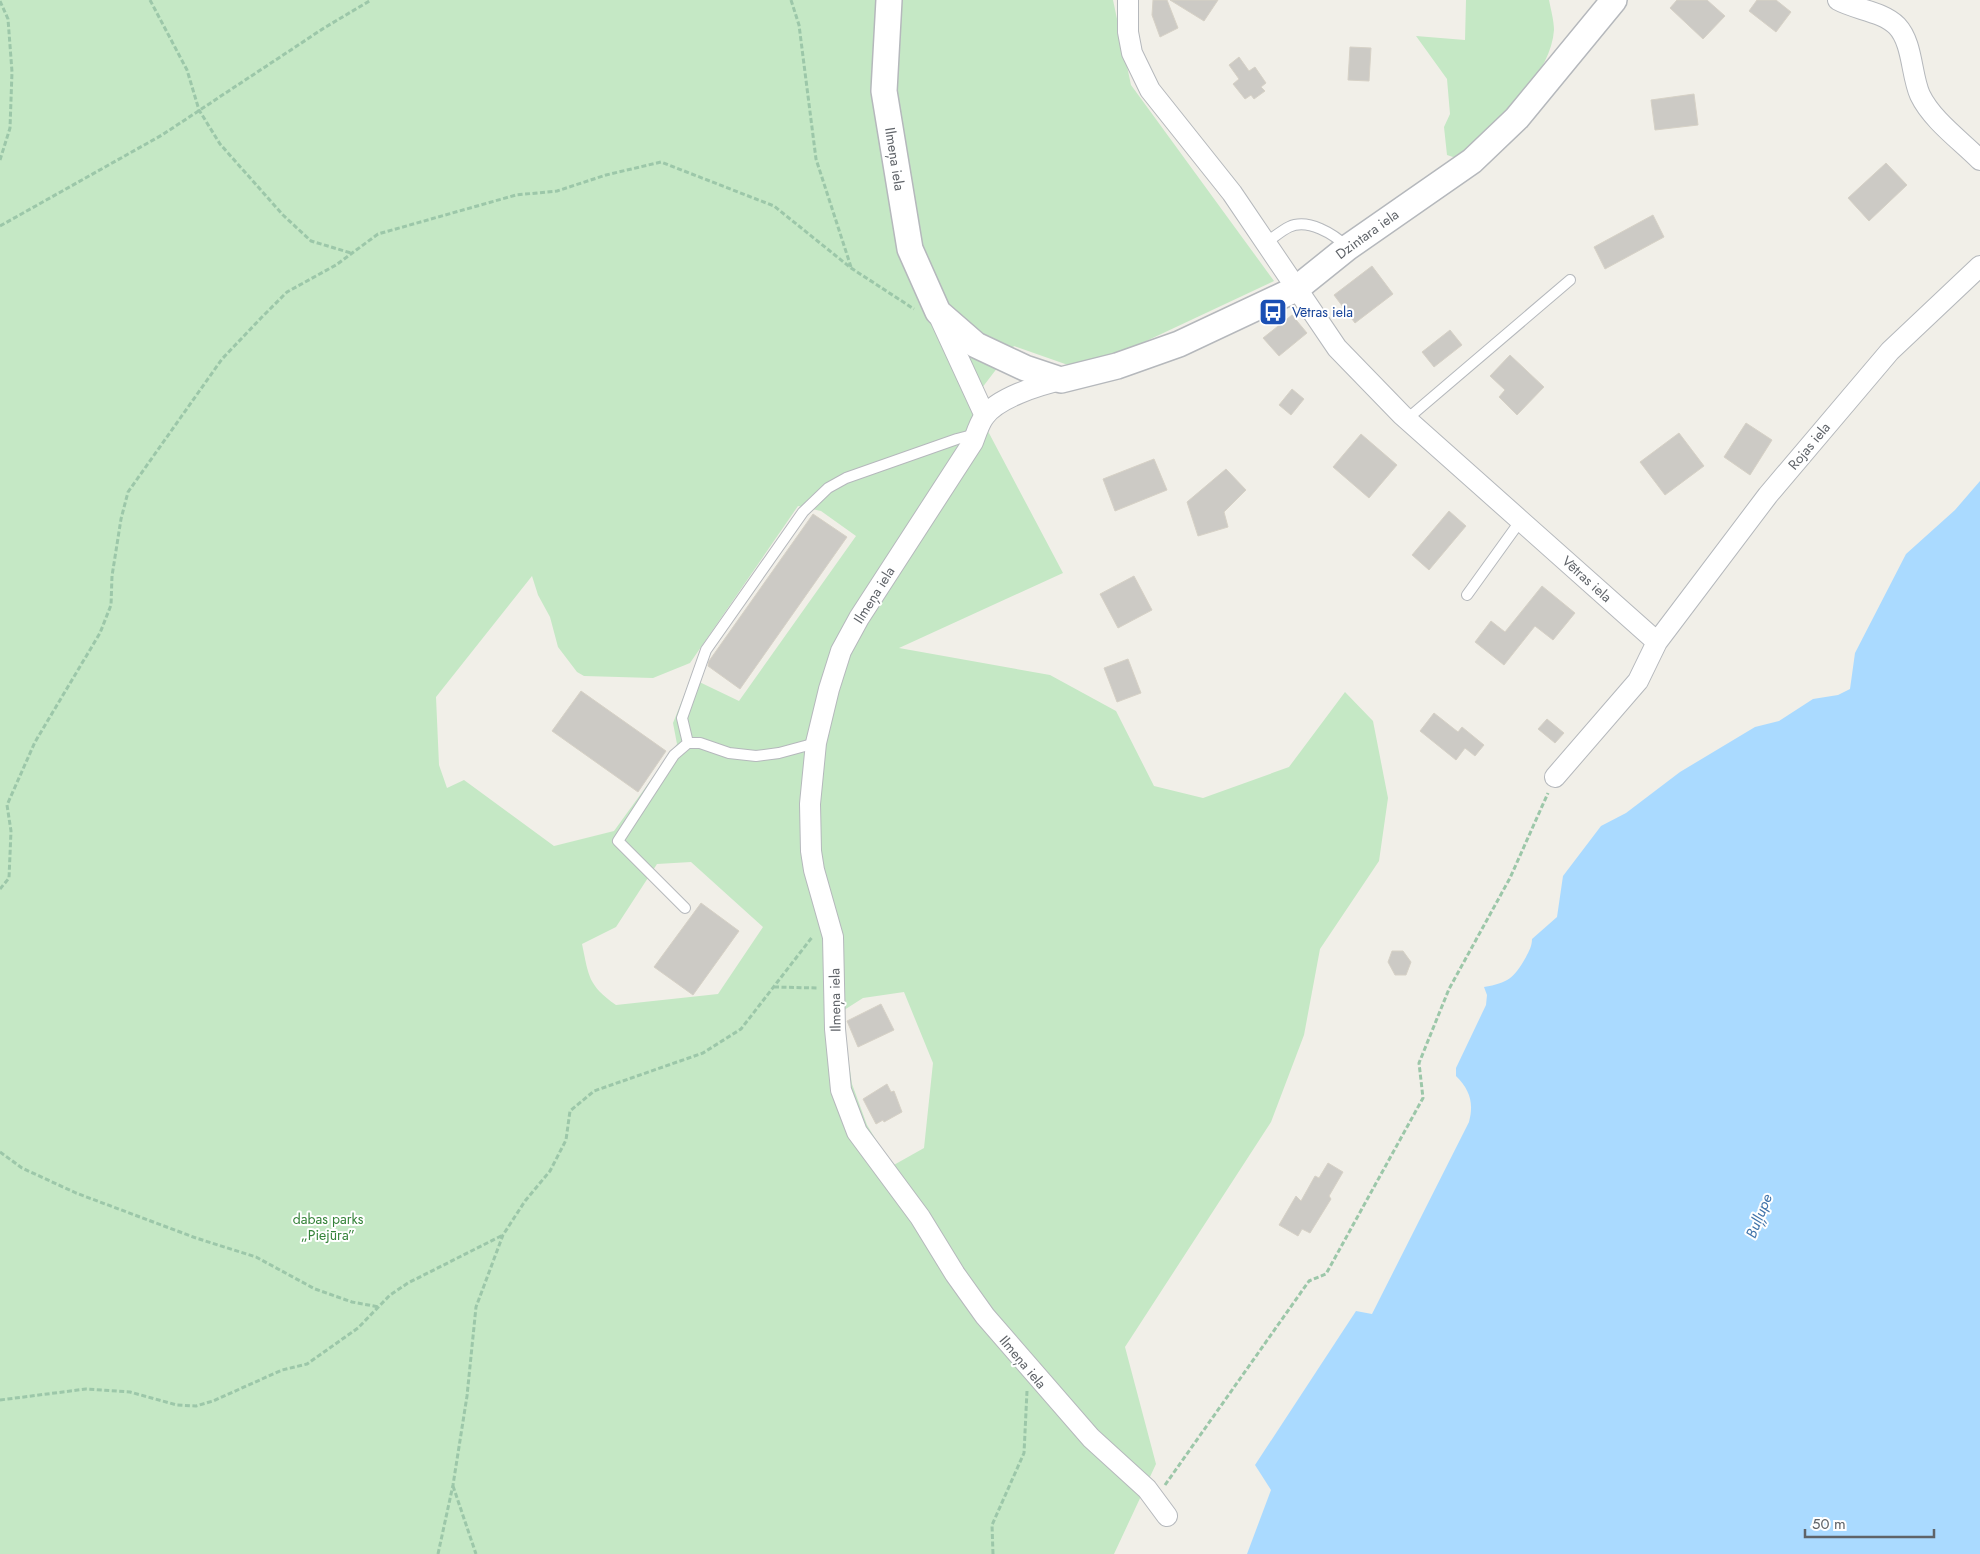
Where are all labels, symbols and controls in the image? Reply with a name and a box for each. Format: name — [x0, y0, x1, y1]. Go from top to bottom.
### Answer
street label: Ilmeņa iela — [879, 126, 910, 192]
street label: Dzintara iela — [1331, 204, 1403, 264]
bus stop icon: Vētras iela — [1258, 297, 1288, 327]
place label: Vētras iela — [1292, 302, 1353, 322]
street label: Rojas iela — [1783, 418, 1835, 474]
street label: Vētras iela — [1558, 551, 1616, 607]
street label: Ilmeņa iela — [849, 563, 900, 628]
street label: Ilmeņa iela — [824, 968, 847, 1032]
water label: Buļļupe — [1740, 1190, 1778, 1241]
park label: dabas parks „Piejūra” — [293, 1209, 364, 1245]
street label: Ilmeņa iela — [994, 1331, 1051, 1394]
scale bar — [1805, 1506, 1934, 1538]
text: 50 m — [1812, 1513, 1846, 1535]

